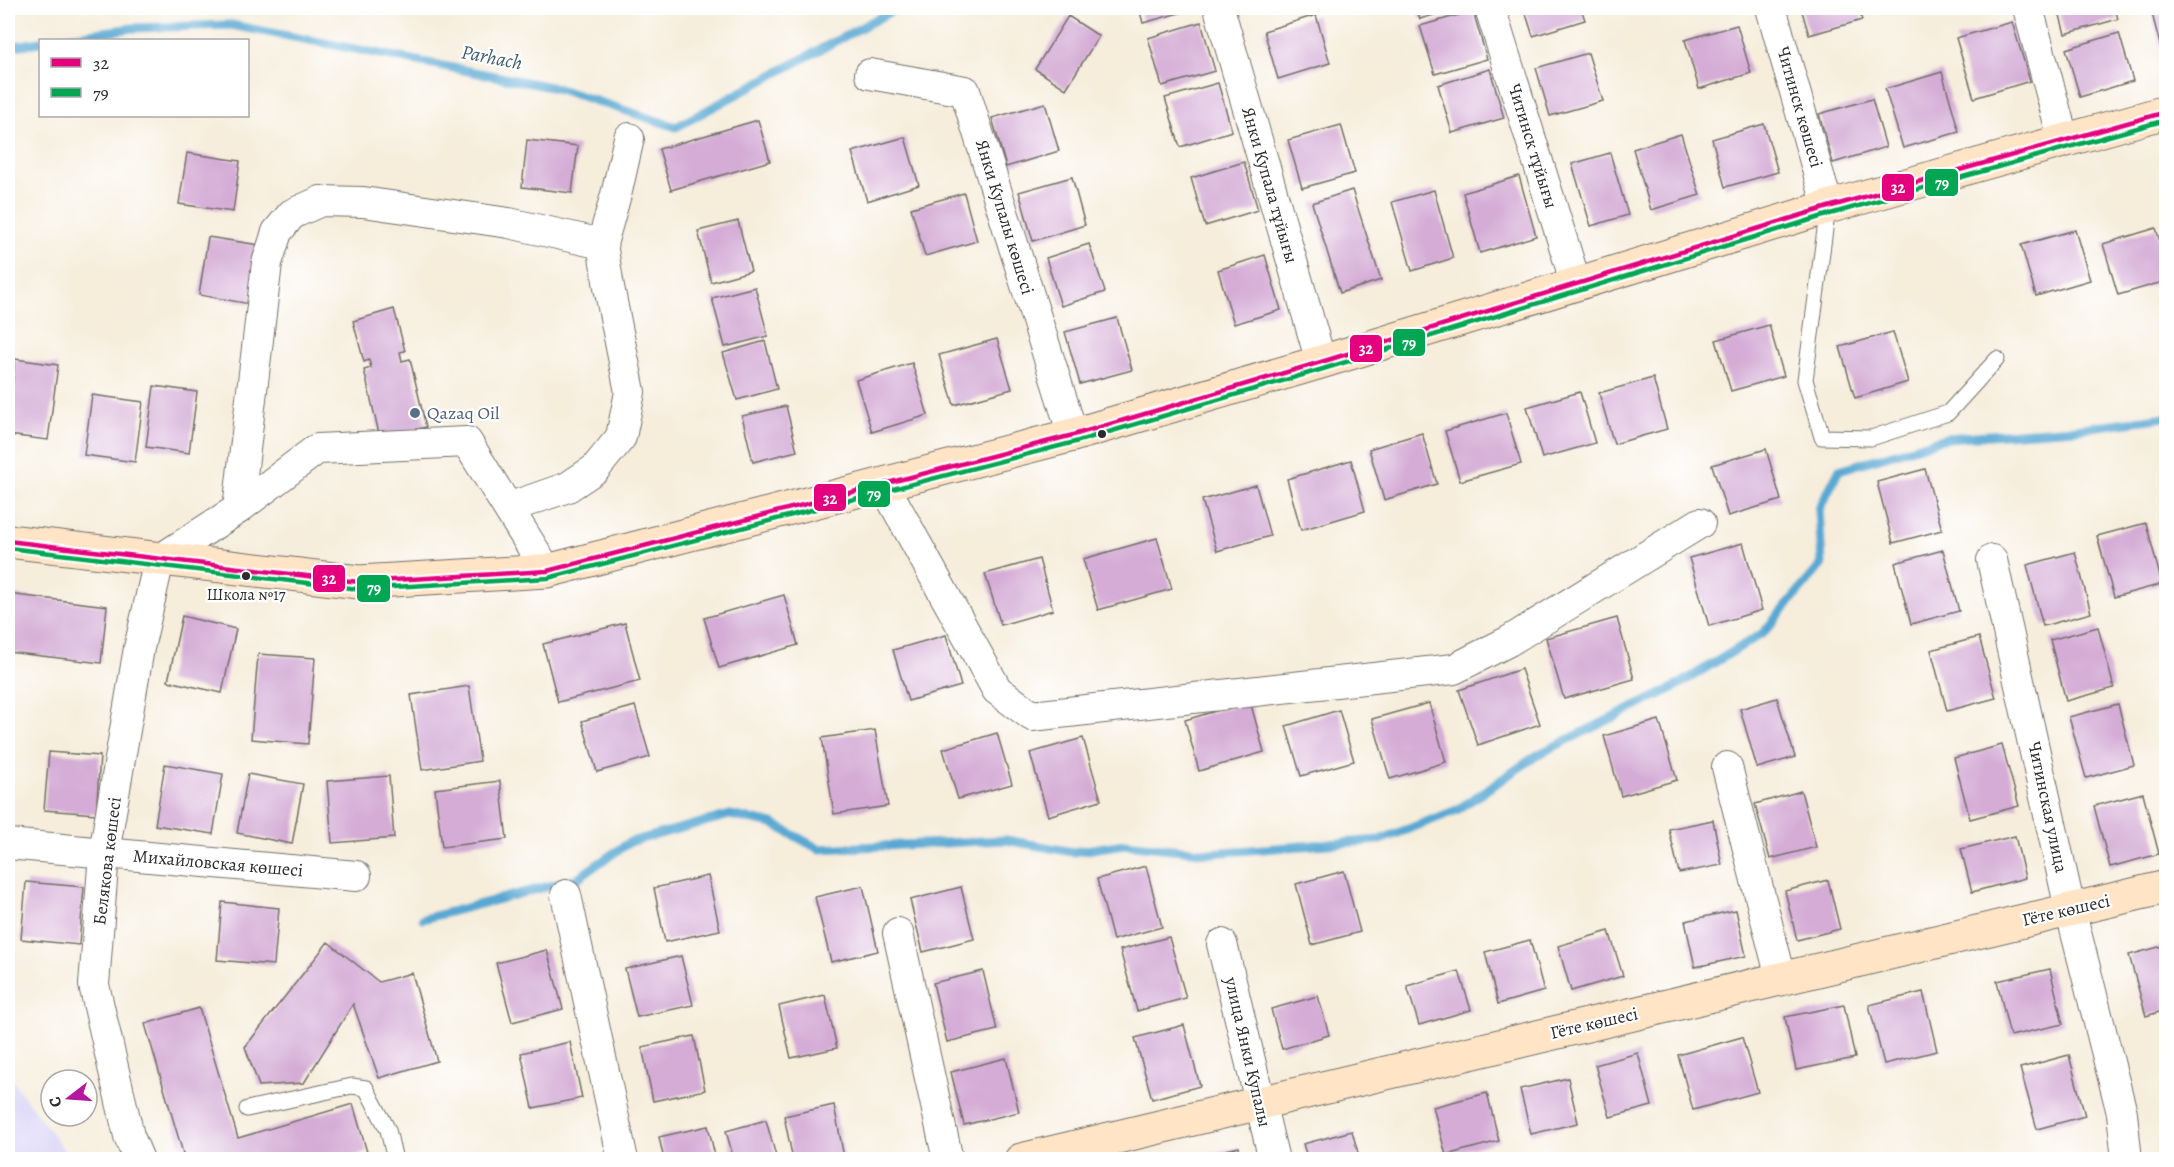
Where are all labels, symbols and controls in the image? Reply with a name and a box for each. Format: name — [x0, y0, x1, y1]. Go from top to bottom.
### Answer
water label: Parhach — [459, 38, 525, 77]
legend — [39, 39, 249, 117]
street label: Читинск көшесі — [1771, 44, 1829, 170]
text: 32 — [93, 51, 109, 75]
text: 79 — [93, 81, 109, 105]
street label: Читинск тұйығы — [1503, 81, 1563, 211]
street label: Янки Купала тұйығы — [1236, 104, 1304, 266]
street label: Янки Купалы көшесі — [970, 137, 1040, 297]
line badge: 79 — [1924, 168, 1959, 197]
line badge: 32 — [1881, 173, 1915, 202]
text: 79 — [1935, 173, 1949, 195]
text: 32 — [1891, 177, 1906, 199]
line badge: 79 — [1392, 328, 1426, 357]
text: 79 — [1402, 333, 1416, 355]
line badge: 32 — [1349, 334, 1383, 363]
text: 32 — [1359, 338, 1374, 360]
place label: Qazaq Oil — [427, 401, 500, 425]
marker: Qazaq Oil — [408, 406, 422, 420]
unlabelled marker — [1096, 428, 1108, 440]
line badge: 79 — [857, 480, 891, 508]
line badge: 32 — [813, 483, 847, 512]
text: 79 — [867, 484, 881, 506]
text: 32 — [823, 488, 838, 510]
line badge: 32 — [312, 564, 346, 593]
text: 32 — [322, 568, 337, 590]
marker: Школа №17 — [240, 570, 252, 582]
line badge: 79 — [356, 574, 391, 603]
text: 79 — [367, 578, 381, 600]
place label: Школа №17 — [207, 584, 286, 606]
street label: Читинская улица — [2022, 739, 2074, 875]
street label: Белякова көшесі — [87, 795, 127, 927]
street label: Михайловская көшесі — [132, 844, 304, 882]
street label: Гёте көшесі — [2020, 888, 2112, 932]
street label: улица Янки Купалы — [1219, 974, 1277, 1129]
street label: Гёте көшесі — [1548, 1001, 1640, 1045]
north arrow — [39, 1068, 99, 1128]
text: С — [44, 1094, 68, 1110]

